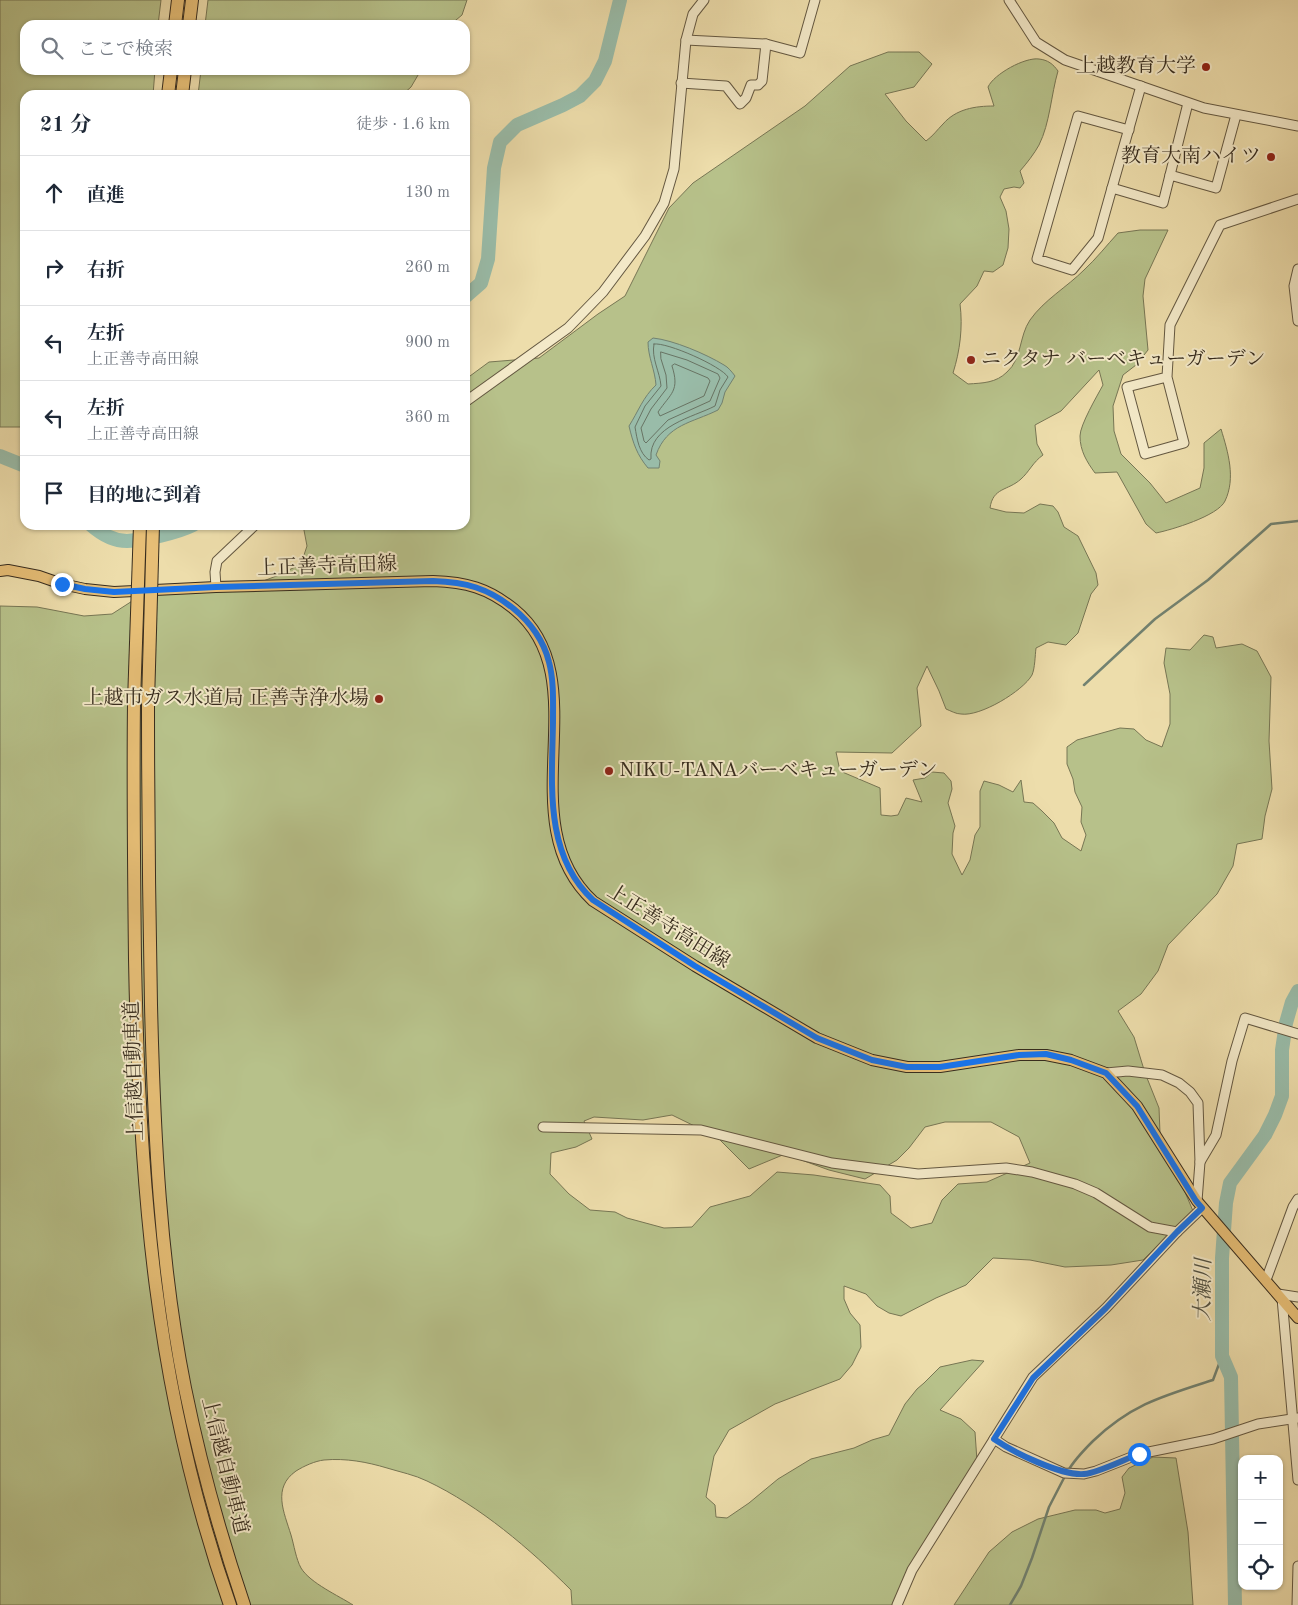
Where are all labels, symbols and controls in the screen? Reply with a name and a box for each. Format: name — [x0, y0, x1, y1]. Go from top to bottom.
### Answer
search box — [20, 20, 470, 75]
icon: search — [38, 34, 66, 62]
text: ここで検索 — [78, 41, 173, 60]
place label: 上越教育大学 — [1076, 55, 1196, 77]
marker: 上越教育大学 — [1200, 61, 1212, 73]
text: 21 分 — [40, 115, 91, 136]
text: 徒歩 · 1.6 km — [356, 117, 450, 133]
place label: 教育大南ハイツ — [1121, 145, 1261, 167]
marker: 教育大南ハイツ — [1265, 151, 1277, 163]
icon: ahead — [40, 179, 68, 207]
text: 130 m — [405, 185, 450, 201]
text: 直進 — [87, 187, 125, 206]
icon: right — [40, 254, 68, 282]
text: 260 m — [405, 260, 450, 276]
text: 右折 — [87, 262, 125, 281]
text: 左折 — [87, 325, 125, 344]
icon: left — [40, 329, 68, 357]
text: 900 m — [405, 335, 450, 351]
place label: ニクタナ バーベキューガーデン — [981, 348, 1265, 370]
text: 上正善寺高田線 — [87, 352, 199, 368]
marker: ニクタナ バーベキューガーデン — [965, 354, 977, 366]
text: 左折 — [87, 400, 125, 419]
icon: left — [40, 404, 68, 432]
text: 360 m — [405, 410, 450, 426]
text: 上正善寺高田線 — [87, 427, 199, 443]
icon: arrive — [40, 479, 68, 507]
text: 目的地に到着 — [87, 487, 201, 506]
street label: 上正善寺高田線 — [257, 553, 397, 579]
route end — [51, 573, 74, 596]
place label: 上越市ガス水道局 正善寺浄水場 — [83, 687, 369, 709]
marker: 上越市ガス水道局 正善寺浄水場 — [373, 693, 385, 705]
place label: NIKU-TANAバーベキューガーデン — [619, 759, 938, 781]
marker: NIKU-TANAバーベキューガーデン — [603, 765, 615, 777]
street label: 上正善寺高田線 — [603, 880, 734, 973]
street label: 上信越自動車道 — [121, 1001, 147, 1141]
water label: 大瀬川 — [1191, 1256, 1215, 1322]
street label: 上信越自動車道 — [197, 1395, 253, 1536]
route start — [1128, 1443, 1151, 1466]
map controls — [1238, 1455, 1283, 1590]
button: + — [1238, 1455, 1283, 1500]
button: − — [1238, 1500, 1283, 1545]
button: locate — [1238, 1545, 1283, 1590]

